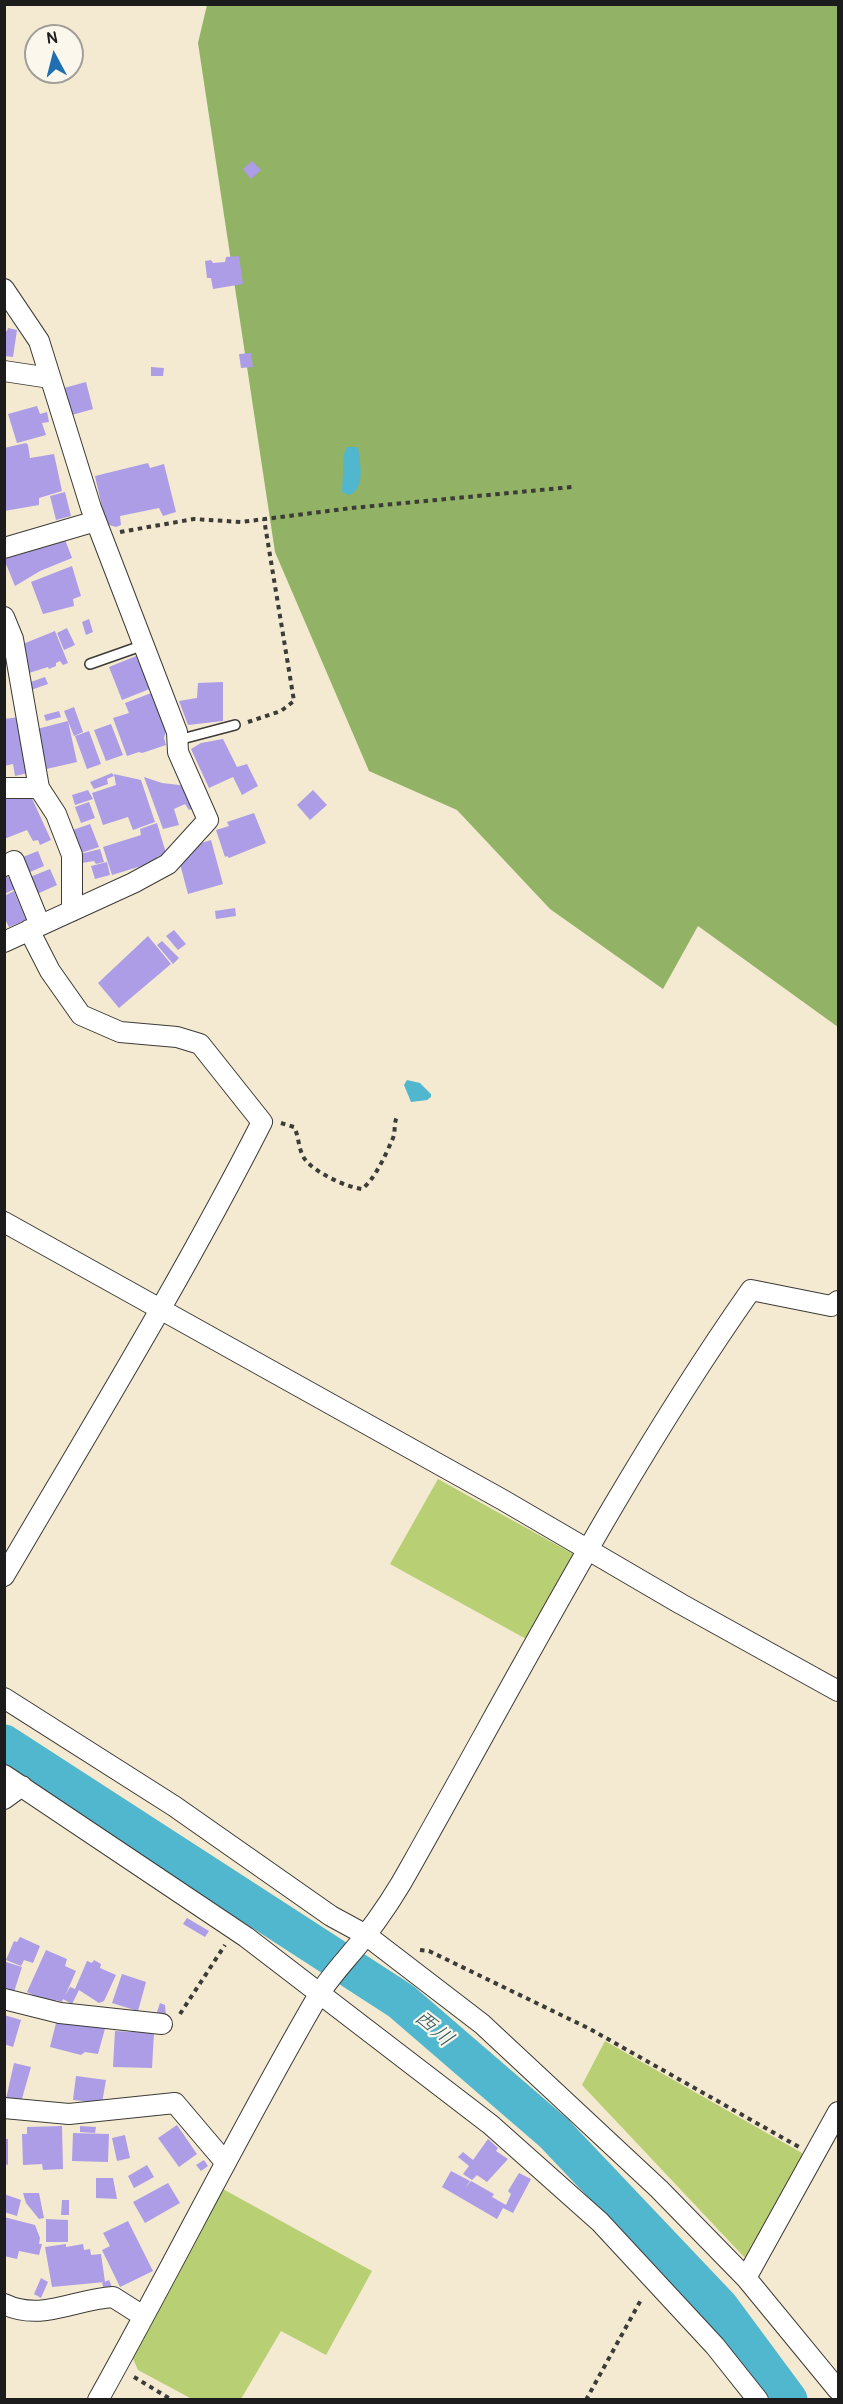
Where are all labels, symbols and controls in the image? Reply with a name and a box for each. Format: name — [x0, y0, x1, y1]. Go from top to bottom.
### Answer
north arrow — [24, 24, 84, 84]
text: N — [45, 28, 59, 49]
water label: 西川 — [408, 2005, 458, 2053]

